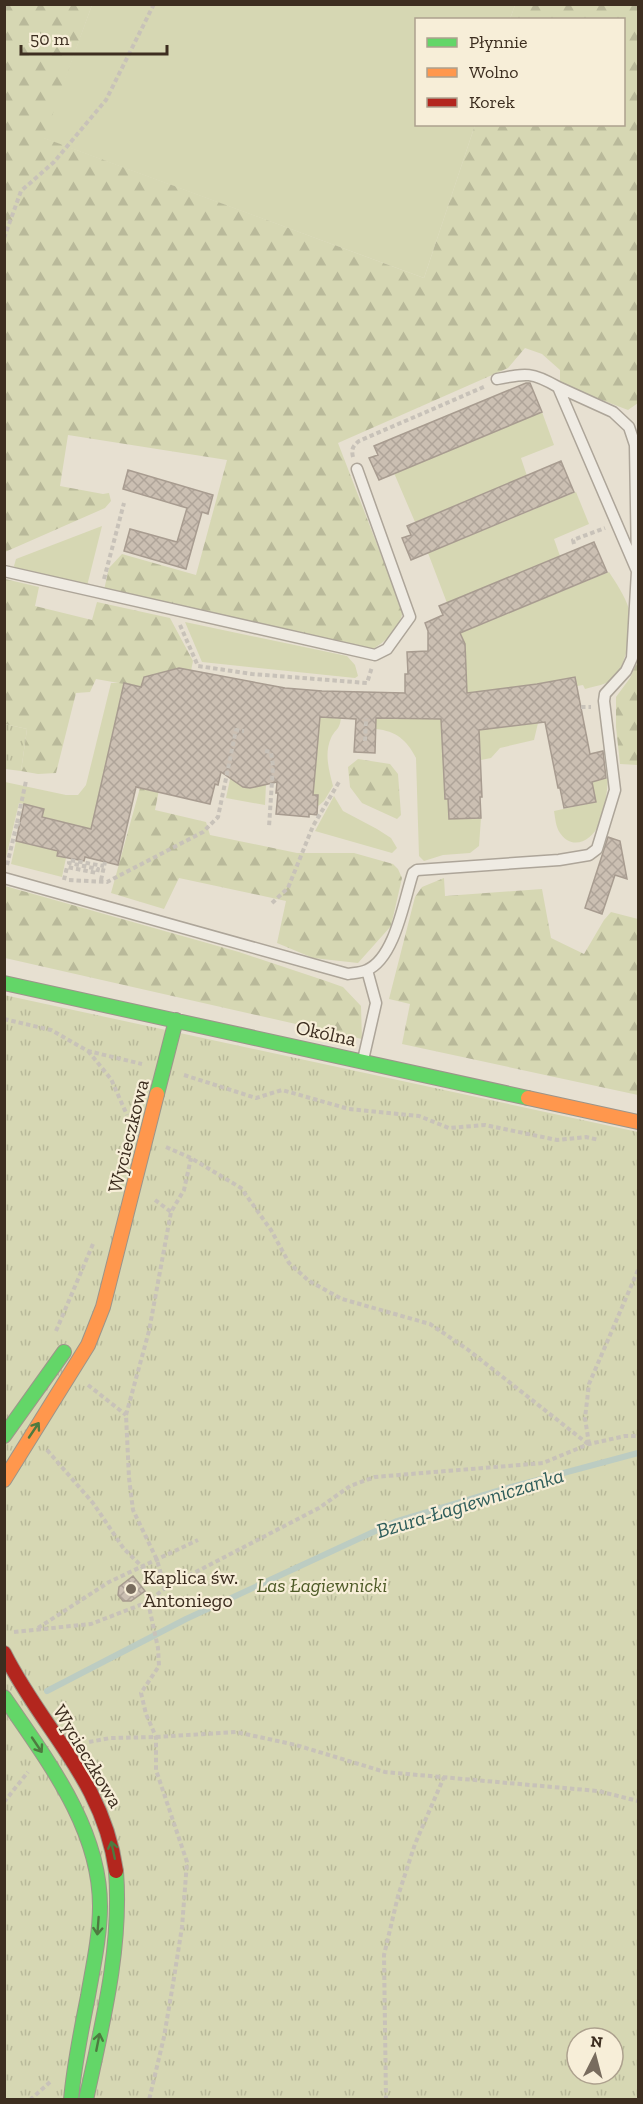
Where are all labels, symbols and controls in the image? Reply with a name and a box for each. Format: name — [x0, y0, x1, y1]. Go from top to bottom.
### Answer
scale bar — [21, 18, 166, 56]
legend — [415, 18, 625, 126]
text: 50 m — [30, 28, 70, 50]
text: Płynnie — [469, 31, 527, 53]
text: Wolno — [469, 61, 519, 83]
text: Korek — [469, 91, 515, 113]
street label: Okólna — [294, 1015, 359, 1051]
street label: Wycieczkowa — [102, 1077, 154, 1195]
one-way arrow — [28, 1422, 40, 1439]
water label: Bzura-Łagiewniczanka — [373, 1462, 567, 1543]
place label: Kaplica św. Antoniego — [143, 1565, 238, 1612]
park label: Las Łagiewnicki — [257, 1573, 387, 1597]
marker: Kaplica św. Antoniego — [124, 1582, 138, 1596]
street label: Wycieczkowa — [48, 1700, 128, 1812]
one-way arrow — [31, 1737, 43, 1753]
one-way arrow — [107, 1840, 118, 1860]
one-way arrow — [92, 1916, 103, 1936]
north arrow — [565, 2026, 625, 2086]
text: N — [589, 2031, 604, 2052]
one-way arrow — [93, 2033, 104, 2053]

